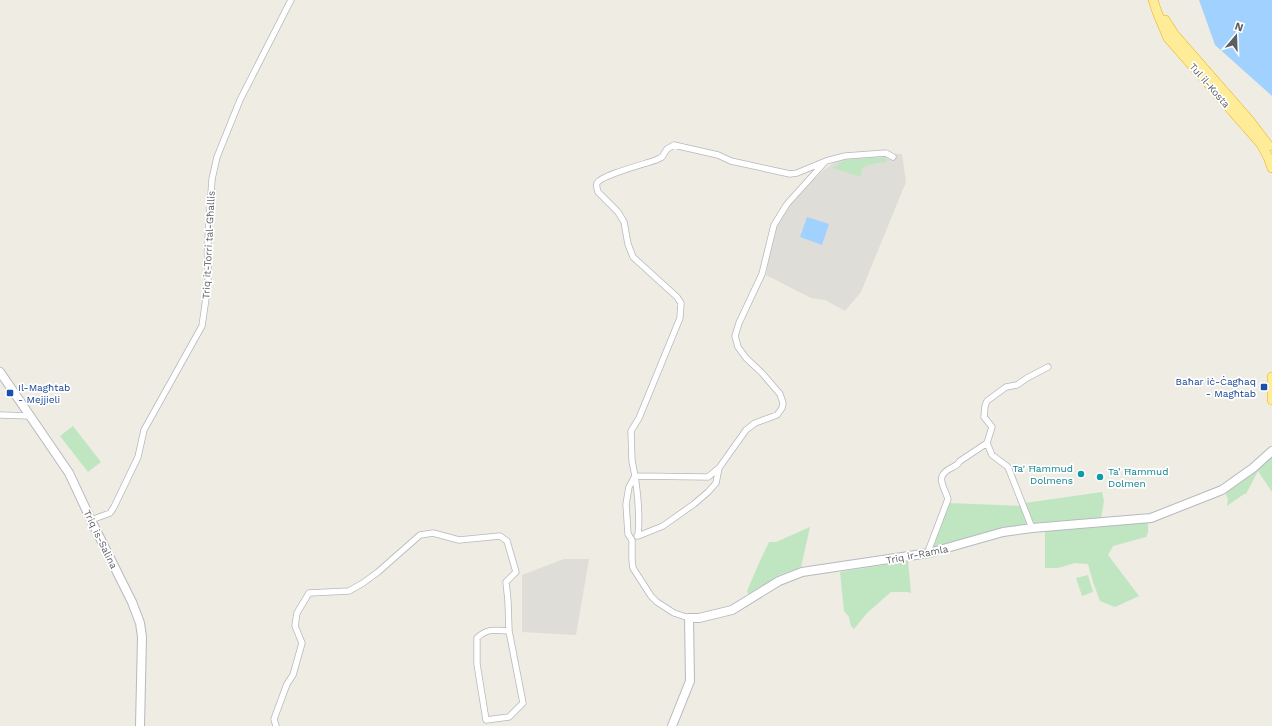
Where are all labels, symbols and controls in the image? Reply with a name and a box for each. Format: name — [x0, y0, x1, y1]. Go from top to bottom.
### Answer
north arrow — [1216, 16, 1256, 56]
text: N — [1233, 20, 1245, 34]
street label: Tul il-Kosta — [1187, 61, 1232, 110]
street label: Triq it-Torri tal-Għallis — [200, 191, 217, 299]
place label: Baħar iċ-Ċagħaq - Magħtab — [1176, 376, 1256, 399]
place label: Il-Magħtab - Mejjieli — [18, 382, 70, 405]
marker: Baħar iċ-Ċagħaq - Magħtab — [1259, 382, 1269, 392]
marker: Il-Magħtab - Mejjieli — [5, 388, 15, 398]
place label: Ta' Ħammud Dolmens — [1013, 463, 1073, 486]
place label: Ta’ Ħammud Dolmen — [1108, 466, 1169, 489]
marker: Ta' Ħammud Dolmens — [1076, 469, 1086, 479]
marker: Ta’ Ħammud Dolmen — [1095, 472, 1105, 482]
street label: Triq is-Salina — [82, 508, 120, 571]
street label: Triq ir-Ramla — [885, 543, 950, 566]

